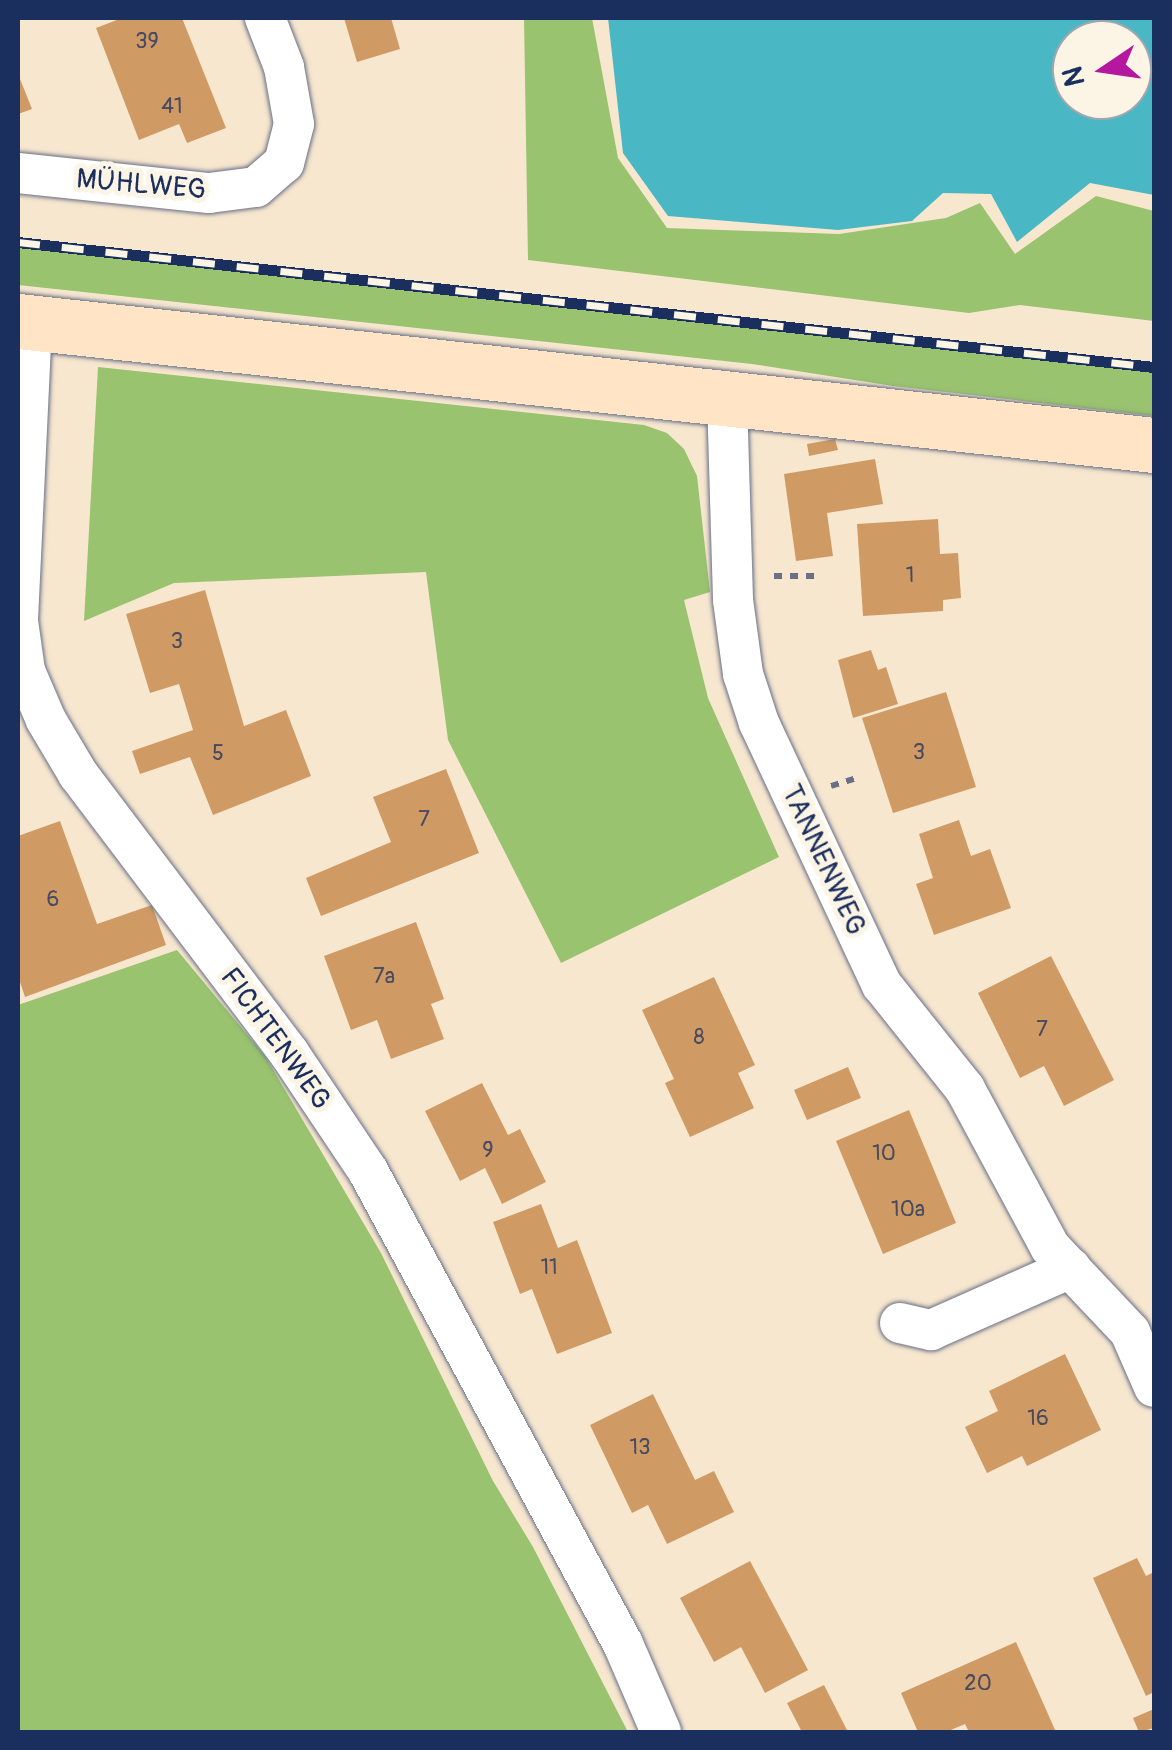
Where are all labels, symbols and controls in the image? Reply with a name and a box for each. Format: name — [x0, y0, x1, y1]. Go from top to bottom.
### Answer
north arrow — [1052, 20, 1152, 120]
house number: 39 — [135, 29, 159, 55]
text: N — [1055, 63, 1093, 90]
house number: 41 — [161, 94, 183, 120]
street label: MÜHLWEG — [75, 163, 207, 207]
house number: 1 — [906, 563, 914, 589]
house number: 3 — [171, 629, 183, 655]
house number: 3 — [913, 740, 925, 766]
house number: 5 — [212, 741, 224, 767]
street label: TANNENWEG — [774, 780, 872, 940]
house number: 7 — [418, 807, 430, 833]
house number: 6 — [47, 887, 59, 913]
street label: FICHTENWEG — [213, 962, 337, 1116]
house number: 7a — [373, 964, 395, 990]
house number: 7 — [1036, 1017, 1048, 1043]
house number: 8 — [693, 1025, 705, 1051]
house number: 9 — [482, 1138, 494, 1164]
house number: 10 — [872, 1141, 896, 1167]
house number: 10a — [891, 1197, 925, 1223]
house number: 11 — [540, 1255, 558, 1281]
house number: 16 — [1027, 1406, 1049, 1432]
house number: 13 — [630, 1435, 650, 1461]
house number: 20 — [964, 1671, 992, 1697]

